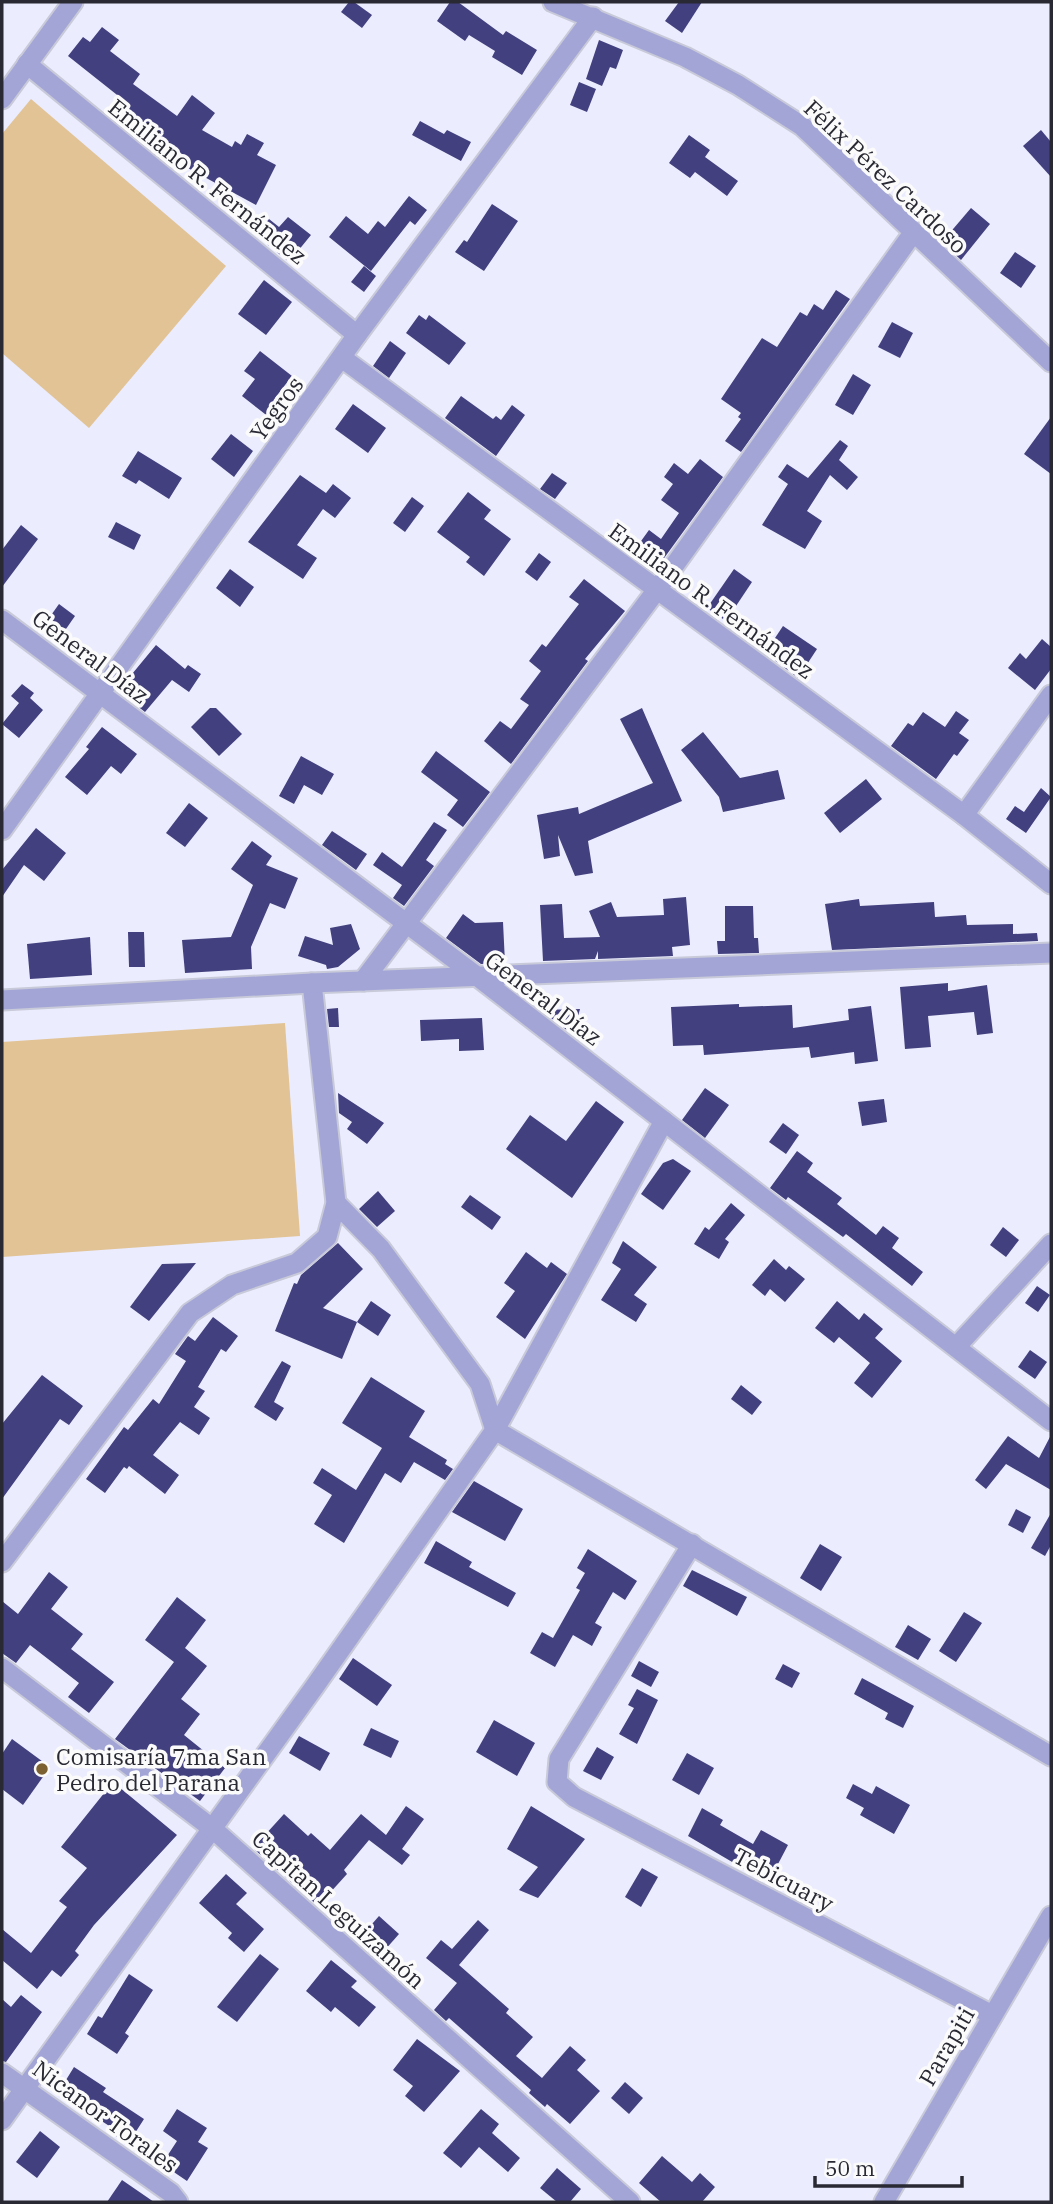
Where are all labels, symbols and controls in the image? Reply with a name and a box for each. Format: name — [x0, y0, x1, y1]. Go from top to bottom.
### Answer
street label: Emiliano R. Fernández — [103, 92, 313, 270]
street label: Félix Pérez Cardoso — [798, 93, 974, 259]
street label: Yegros — [243, 370, 309, 446]
street label: Emiliano R. Fernández — [603, 515, 821, 685]
street label: General Díaz — [27, 602, 155, 710]
street label: General Díaz — [480, 944, 608, 1052]
place label: Comisaría 7ma San Pedro del Parana — [56, 1741, 266, 1797]
marker: Comisaría 7ma San Pedro del Parana — [34, 1761, 50, 1777]
street label: Capitan Leguizamón — [246, 1823, 432, 1995]
street label: Tebicuary — [729, 1840, 840, 1918]
street label: Parapiti — [911, 2001, 981, 2091]
street label: Nicanor Torales — [27, 2053, 185, 2179]
scale bar — [815, 2144, 962, 2188]
text: 50 m — [825, 2154, 875, 2182]

